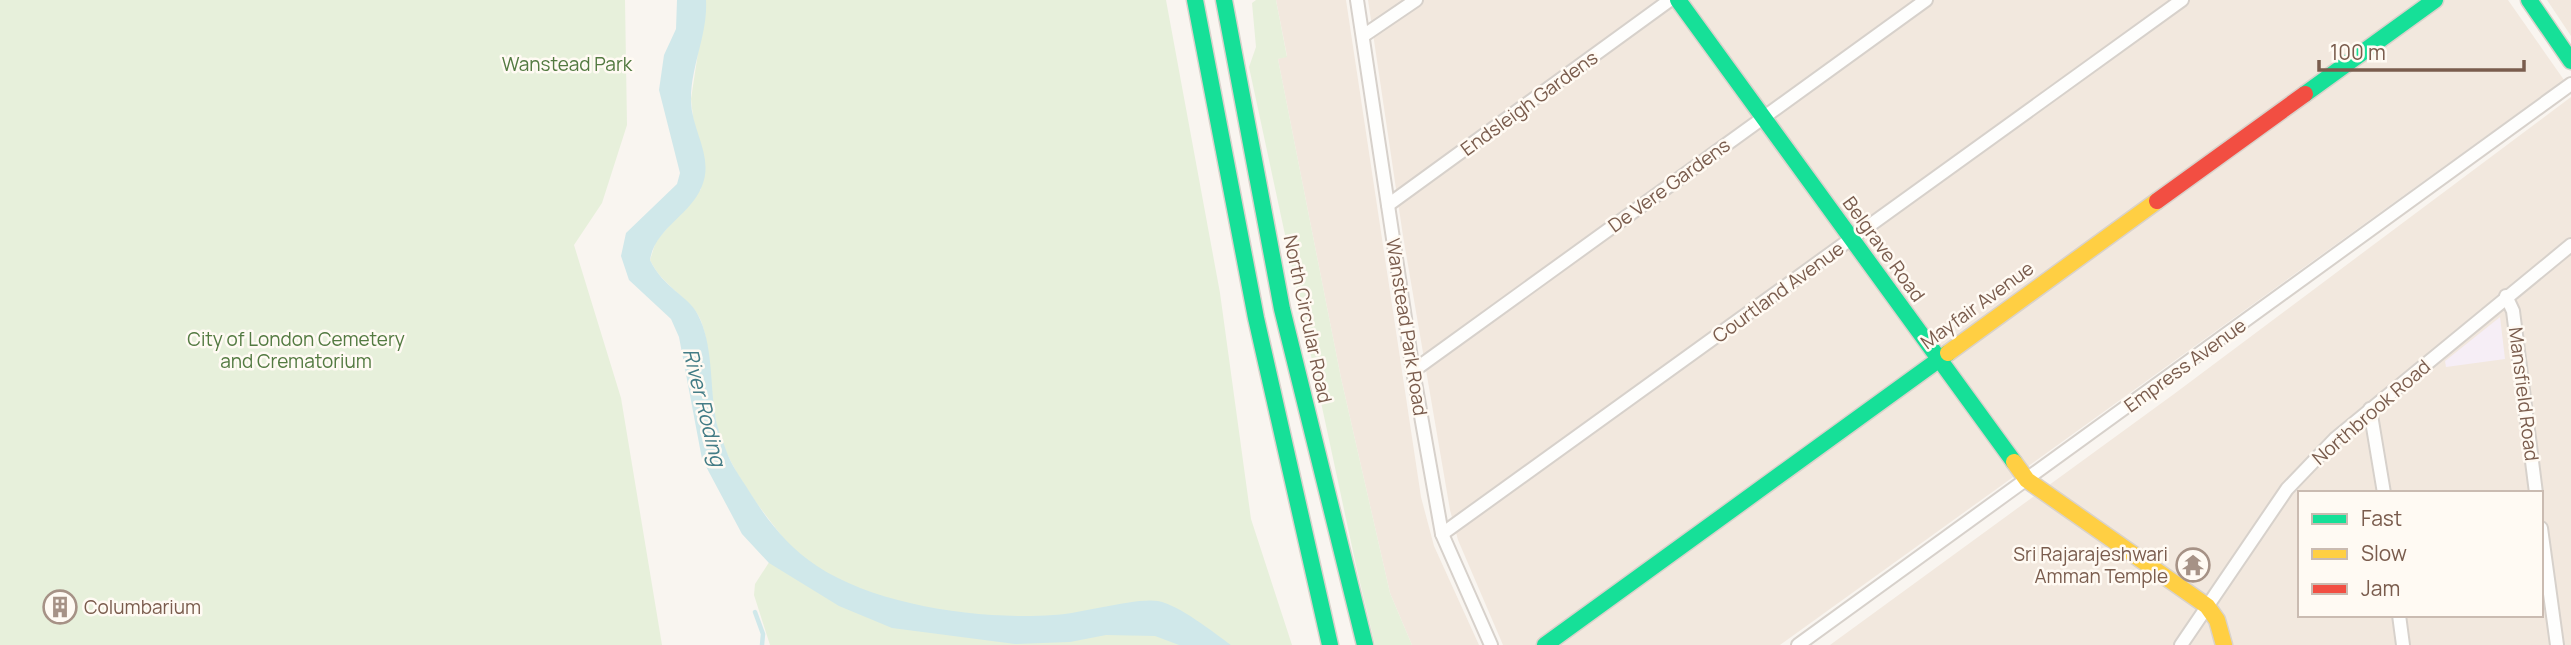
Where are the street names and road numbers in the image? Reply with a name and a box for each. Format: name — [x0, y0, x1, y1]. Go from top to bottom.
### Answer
street label: Endsleigh Gardens — [1455, 44, 1603, 162]
street label: De Vere Gardens — [1603, 132, 1735, 238]
street label: Belgrave Road — [1837, 191, 1931, 307]
street label: North Circular Road — [1278, 233, 1338, 405]
street label: Courtland Avenue — [1707, 235, 1849, 349]
street label: Wanstead Park Road — [1380, 236, 1434, 418]
street label: Mayfair Avenue — [1915, 255, 2039, 355]
street label: Empress Avenue — [2119, 312, 2251, 418]
street label: Mansfield Road — [2503, 325, 2545, 463]
street label: Northbrook Road — [2306, 353, 2436, 471]

